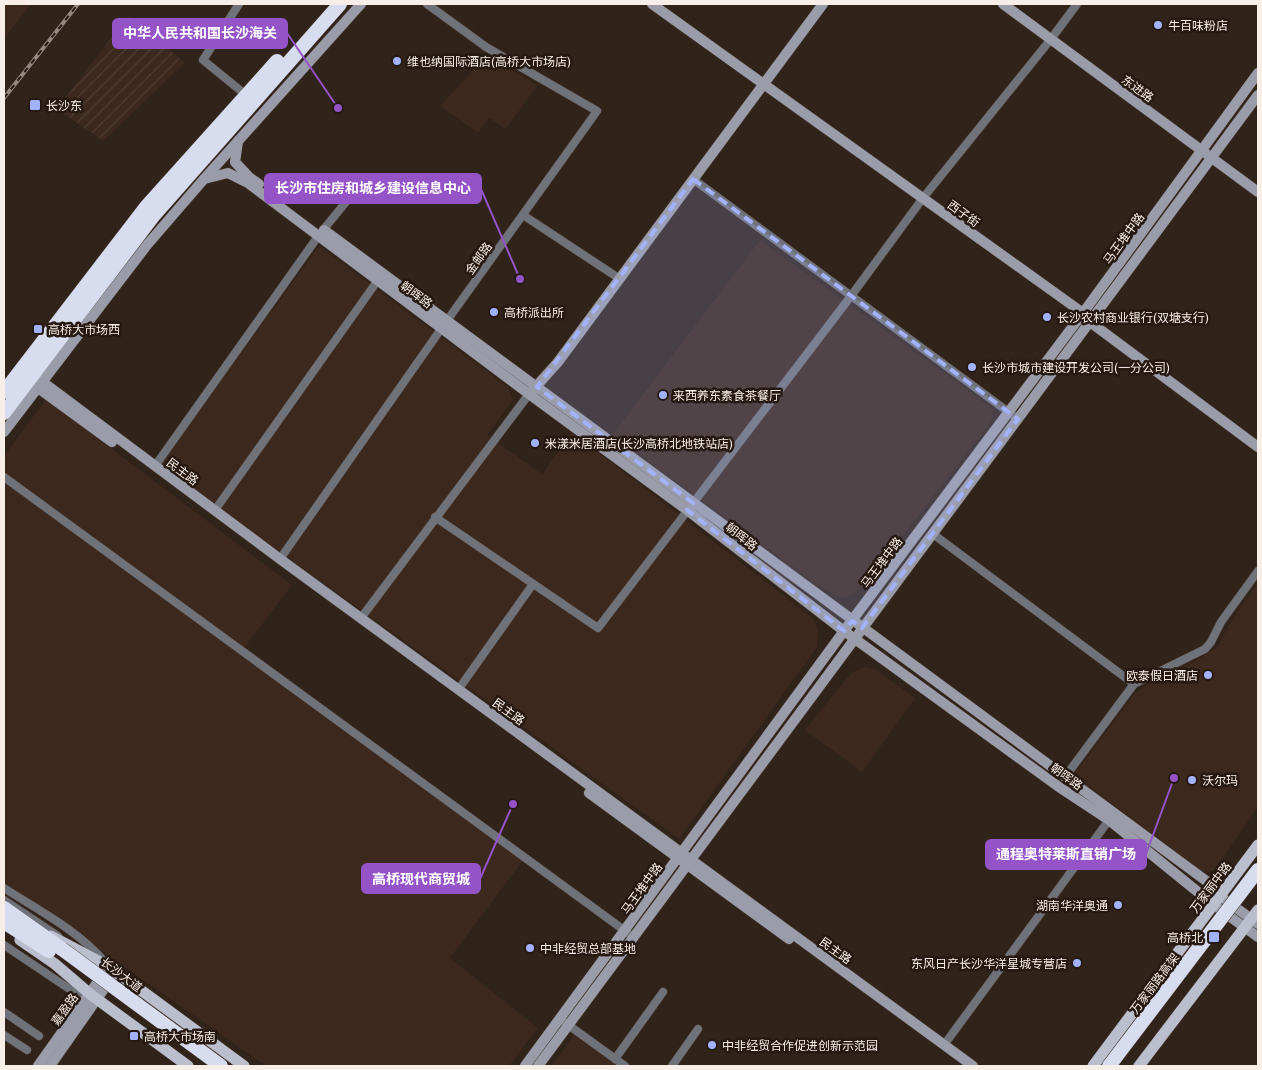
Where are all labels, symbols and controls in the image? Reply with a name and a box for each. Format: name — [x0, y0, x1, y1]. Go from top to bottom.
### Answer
place label: 牛百味粉店 — [1168, 16, 1228, 34]
callout: 中华人民共和国长沙海关 — [113, 19, 287, 48]
marker: 牛百味粉店 — [1152, 19, 1164, 31]
text: 中华人民共和国长沙海关 — [123, 22, 277, 42]
place label: 维也纳国际酒店(高桥大市场店) — [407, 52, 571, 70]
marker: 维也纳国际酒店(高桥大市场店) — [391, 55, 403, 67]
street label: 东进路 — [1118, 70, 1158, 106]
place label: 长沙东 — [46, 96, 82, 114]
marker: 长沙东 — [28, 98, 42, 112]
callout: 长沙市住房和城乡建设信息中心 — [265, 174, 481, 203]
text: 长沙市住房和城乡建设信息中心 — [275, 177, 471, 197]
street label: 西子街 — [944, 195, 984, 231]
street label: 马王堆中路 — [1098, 208, 1148, 268]
street label: 金邮路 — [460, 238, 496, 278]
street label: 朝晖路 — [397, 276, 437, 312]
place label: 高桥派出所 — [504, 303, 564, 321]
marker: 高桥派出所 — [488, 306, 500, 318]
place label: 长沙农村商业银行(双塘支行) — [1057, 308, 1209, 326]
marker: 长沙农村商业银行(双塘支行) — [1041, 311, 1053, 323]
place label: 高桥大市场西 — [48, 320, 120, 338]
marker: 高桥大市场西 — [32, 323, 44, 335]
place label: 长沙市城市建设开发公司(一分公司) — [982, 358, 1170, 376]
marker: 长沙市城市建设开发公司(一分公司) — [966, 361, 978, 373]
place label: 来西养东素食茶餐厅 — [673, 386, 781, 404]
marker: 来西养东素食茶餐厅 — [657, 389, 669, 401]
place label: 米漾米居酒店(长沙高桥北地铁站店) — [545, 434, 733, 452]
marker: 米漾米居酒店(长沙高桥北地铁站店) — [529, 437, 541, 449]
street label: 民主路 — [163, 453, 203, 489]
street label: 朝晖路 — [722, 518, 762, 554]
street label: 马王堆中路 — [856, 533, 906, 591]
place label: 欧泰假日酒店 — [1126, 666, 1198, 684]
marker: 欧泰假日酒店 — [1202, 669, 1214, 681]
street label: 民主路 — [489, 693, 529, 729]
street label: 朝晖路 — [1047, 758, 1087, 794]
place label: 沃尔玛 — [1202, 771, 1238, 789]
marker: 沃尔玛 — [1186, 774, 1198, 786]
callout: 通程奥特莱斯直销广场 — [986, 840, 1146, 869]
text: 通程奥特莱斯直销广场 — [996, 843, 1136, 863]
street label: 马王堆中路 — [616, 858, 666, 918]
street label: 万家丽中路 — [1185, 858, 1235, 916]
callout: 高桥现代商贸城 — [362, 864, 480, 893]
text: 高桥现代商贸城 — [372, 868, 470, 888]
place label: 湖南华洋奥通 — [1036, 896, 1108, 914]
marker: 湖南华洋奥通 — [1112, 899, 1124, 911]
place label: 高桥北 — [1167, 928, 1203, 946]
marker: 高桥北 — [1207, 930, 1221, 944]
street label: 民主路 — [816, 932, 856, 968]
place label: 中非经贸总部基地 — [540, 939, 636, 957]
marker: 中非经贸总部基地 — [524, 942, 536, 954]
street label: 万家丽路高架 — [1125, 949, 1183, 1017]
street label: 长沙大道 — [97, 952, 147, 996]
place label: 东风日产长沙华洋星城专营店 — [911, 954, 1067, 972]
marker: 东风日产长沙华洋星城专营店 — [1071, 957, 1083, 969]
street label: 嘉盈路 — [46, 989, 82, 1029]
place label: 高桥大市场南 — [144, 1027, 216, 1045]
marker: 高桥大市场南 — [128, 1030, 140, 1042]
place label: 中非经贸合作促进创新示范园 — [722, 1036, 878, 1054]
marker: 中非经贸合作促进创新示范园 — [706, 1039, 718, 1051]

